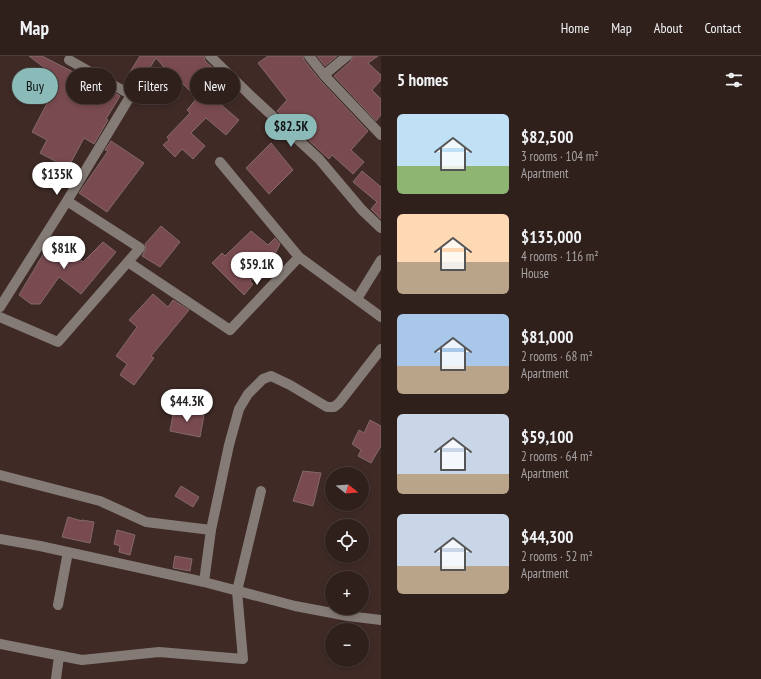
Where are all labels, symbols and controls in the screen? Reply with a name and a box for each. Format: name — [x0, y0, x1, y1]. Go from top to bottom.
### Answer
text: Map — [20, 16, 49, 40]
text: Home — [561, 19, 589, 37]
text: Map — [611, 19, 632, 37]
text: About — [654, 19, 683, 37]
text: Contact — [705, 19, 741, 37]
chip: Buy — [12, 68, 58, 104]
chip: Rent — [66, 68, 116, 104]
chip: Filters — [124, 68, 182, 104]
chip: New — [190, 68, 240, 104]
text: 5 homes — [397, 69, 448, 91]
icon: filters — [723, 69, 745, 91]
pin: $82.5K — [258, 114, 324, 148]
text: $82.5K — [274, 118, 308, 135]
text: $82,500 — [521, 126, 573, 148]
icon: home — [429, 130, 477, 178]
text: 3 rooms · 104 m² — [521, 148, 599, 165]
pin: $135K — [29, 162, 85, 196]
text: Apartment — [521, 165, 569, 182]
text: $135K — [41, 166, 73, 183]
text: $135,000 — [521, 226, 582, 248]
icon: home — [429, 230, 477, 278]
pin: $81K — [40, 236, 88, 270]
text: $81K — [51, 240, 77, 257]
text: 4 rooms · 116 m² — [521, 248, 599, 265]
pin: $59.1K — [224, 252, 290, 286]
text: $59.1K — [240, 256, 274, 273]
text: House — [521, 265, 549, 282]
text: $81,000 — [521, 326, 573, 348]
icon: home — [429, 330, 477, 378]
text: 2 rooms · 68 m² — [521, 348, 593, 365]
text: Apartment — [521, 365, 569, 382]
pin: $44.3K — [154, 389, 220, 423]
text: $44.3K — [170, 393, 204, 410]
text: $59,100 — [521, 426, 573, 448]
icon: home — [429, 430, 477, 478]
text: 2 rooms · 64 m² — [521, 448, 593, 465]
text: Apartment — [521, 465, 569, 482]
north arrow — [325, 467, 369, 511]
map controls — [325, 467, 369, 667]
button: locate — [325, 519, 369, 563]
text: $44,300 — [521, 526, 573, 548]
icon: home — [429, 530, 477, 578]
text: 2 rooms · 52 m² — [521, 548, 593, 565]
text: Apartment — [521, 565, 569, 582]
button: + — [325, 571, 369, 615]
button: − — [325, 623, 369, 667]

